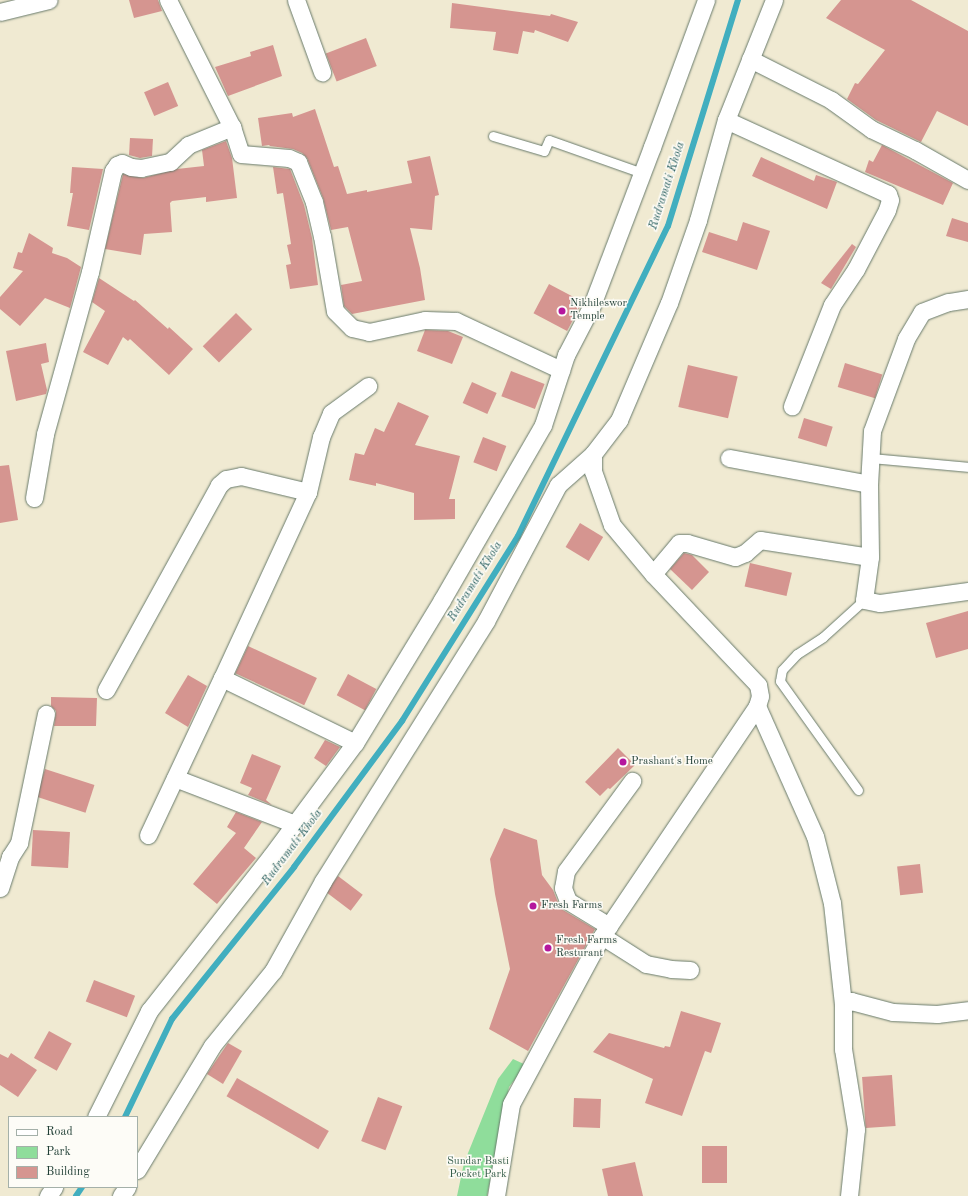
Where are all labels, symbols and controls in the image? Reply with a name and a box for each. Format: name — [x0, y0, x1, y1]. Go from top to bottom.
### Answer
water label: Rudramati Khola — [647, 140, 689, 232]
place label: Nikhileswor Temple — [570, 298, 627, 324]
marker: Nikhileswor Temple — [557, 306, 567, 316]
water label: Rudramati Khola — [446, 539, 506, 625]
place label: Prashant's Home — [631, 755, 713, 769]
marker: Prashant's Home — [618, 757, 628, 767]
water label: Rudramati Khola — [260, 807, 326, 889]
place label: Fresh Farms — [541, 899, 602, 913]
marker: Fresh Farms — [528, 901, 538, 911]
place label: Fresh Farms Resturant — [556, 935, 617, 961]
marker: Fresh Farms Resturant — [543, 943, 553, 953]
legend — [8, 1116, 138, 1188]
text: Road — [46, 1126, 73, 1138]
text: Park — [46, 1146, 71, 1158]
park label: Sundar Basti Pocket Park — [447, 1156, 509, 1182]
text: Building — [46, 1166, 90, 1178]

